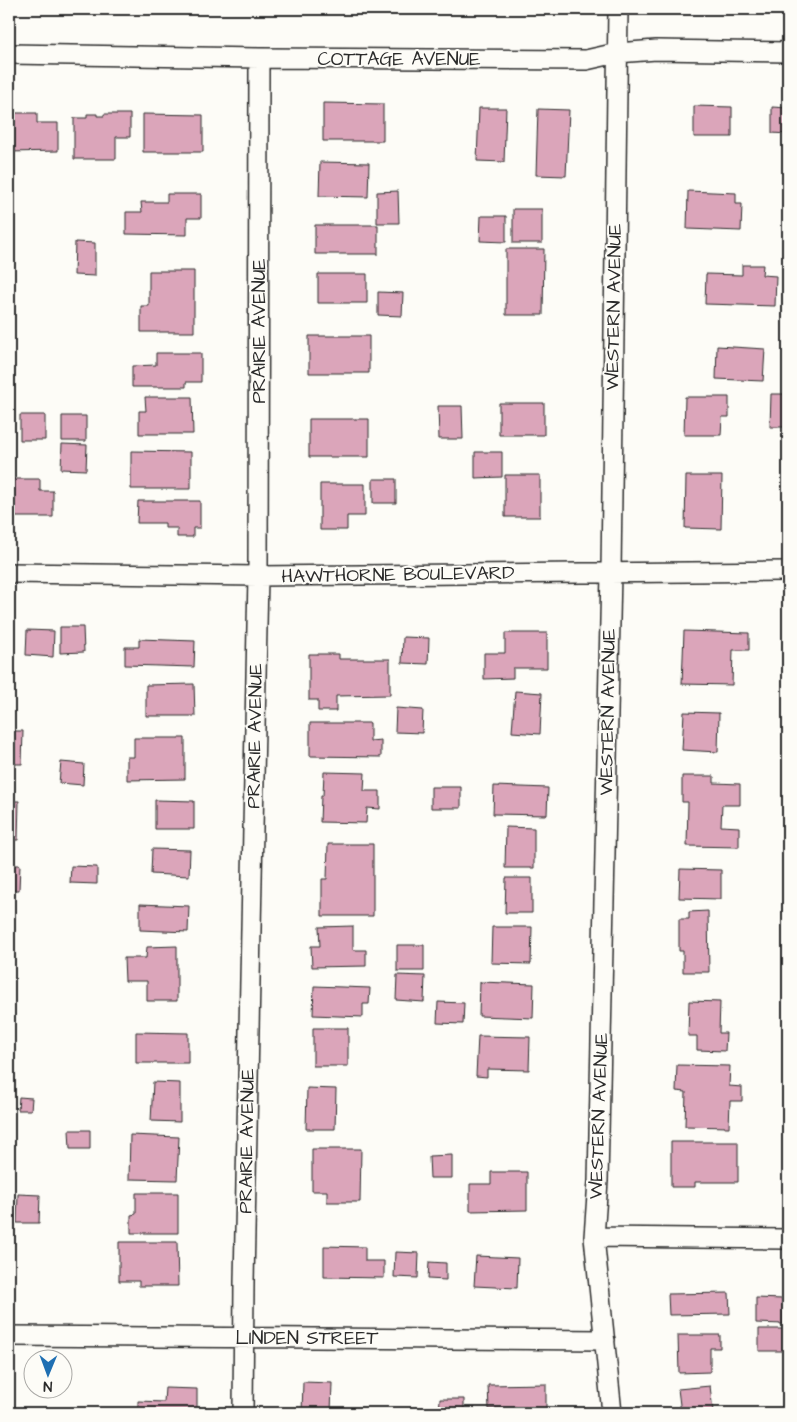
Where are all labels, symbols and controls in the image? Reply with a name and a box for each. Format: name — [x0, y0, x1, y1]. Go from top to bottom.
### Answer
street label: COTTAGE AVENUE — [317, 46, 481, 73]
street label: WESTERN AVENUE — [599, 223, 629, 391]
street label: PRAIRIE AVENUE — [246, 258, 273, 404]
street label: HAWTHORNE BOULEVARD — [281, 559, 515, 591]
street label: WESTERN AVENUE — [593, 628, 623, 796]
street label: PRAIRIE AVENUE — [240, 663, 270, 809]
street label: WESTERN AVENUE — [583, 1032, 615, 1200]
street label: PRAIRIE AVENUE — [232, 1068, 262, 1214]
street label: LINDEN STREET — [236, 1325, 379, 1352]
north arrow — [22, 1350, 72, 1400]
text: N — [43, 1376, 52, 1396]

